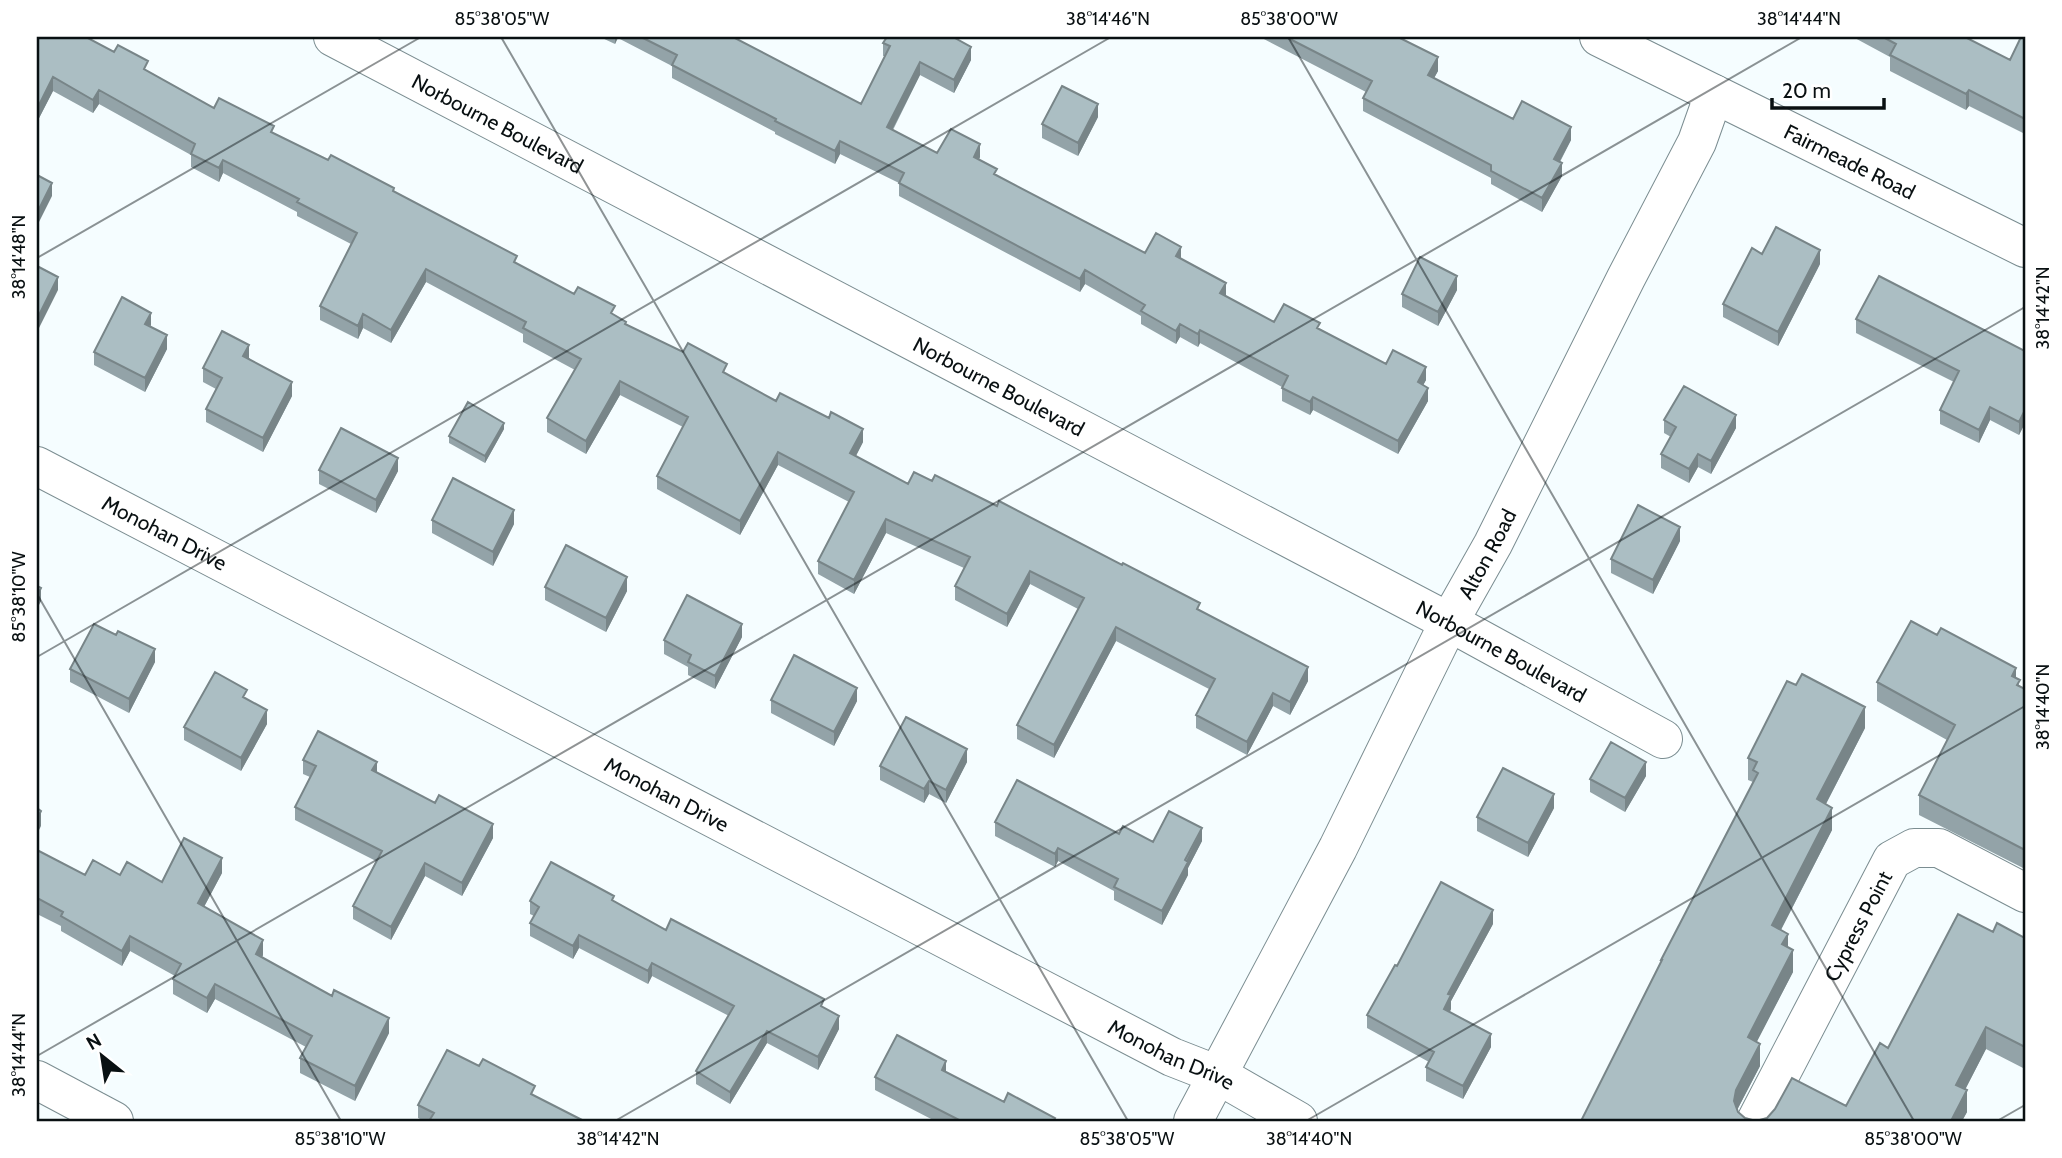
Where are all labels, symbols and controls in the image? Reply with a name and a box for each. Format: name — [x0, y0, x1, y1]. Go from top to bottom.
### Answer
text: 85°38'05"W — [455, 8, 549, 30]
text: 38°14'46"N — [1066, 8, 1150, 30]
text: 85°38'00"W — [1240, 8, 1338, 30]
text: 38°14'44"N — [1757, 8, 1841, 30]
scale bar — [1772, 66, 1884, 110]
street label: Norbourne Boulevard — [408, 68, 588, 178]
text: 20 m — [1782, 78, 1831, 103]
street label: Fairmeade Road — [1780, 118, 1920, 204]
text: 38°14'48"N — [8, 215, 30, 299]
text: 38°14'42"N — [2032, 267, 2054, 350]
street label: Norbourne Boulevard — [909, 331, 1089, 441]
street label: Monohan Drive — [98, 490, 231, 575]
street label: Alton Road — [1452, 505, 1521, 603]
text: 85°38'10"W — [8, 552, 30, 642]
street label: Norbourne Boulevard — [1412, 595, 1591, 707]
text: 38°14'40"N — [2032, 664, 2054, 750]
street label: Monohan Drive — [600, 751, 733, 837]
street label: Cypress Point — [1819, 867, 1897, 985]
text: 38°14'44"N — [8, 1013, 30, 1097]
street label: Monohan Drive — [1104, 1014, 1239, 1095]
north arrow — [66, 1021, 136, 1092]
text: N — [82, 1028, 105, 1055]
text: 85°38'10"W — [295, 1128, 385, 1150]
text: 38°14'42"N — [577, 1128, 660, 1150]
text: 85°38'05"W — [1080, 1128, 1174, 1150]
text: 38°14'40"N — [1266, 1128, 1352, 1150]
text: 85°38'00"W — [1864, 1128, 1962, 1150]

